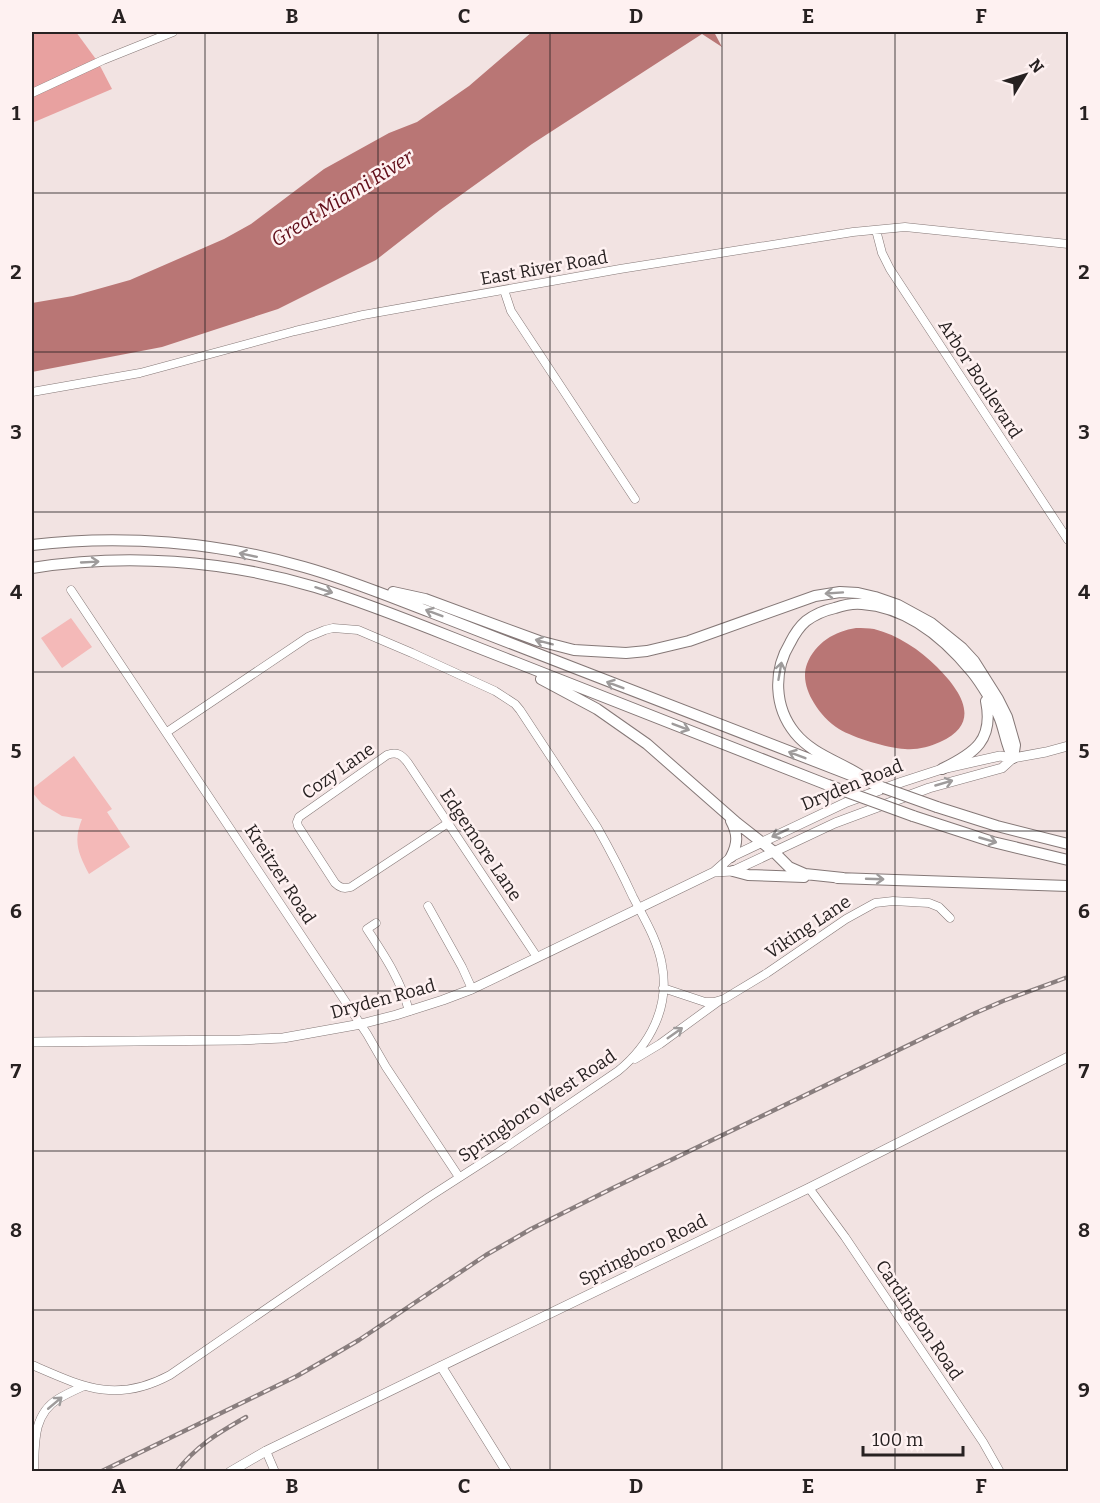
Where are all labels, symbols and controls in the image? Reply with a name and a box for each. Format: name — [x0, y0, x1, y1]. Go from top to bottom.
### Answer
text: A — [112, 4, 127, 28]
text: B — [286, 4, 299, 28]
text: C — [458, 4, 470, 28]
text: D — [629, 4, 643, 28]
text: E — [802, 4, 814, 28]
text: F — [975, 4, 987, 28]
north arrow — [995, 45, 1055, 105]
text: N — [1025, 55, 1048, 77]
text: 1 — [12, 101, 21, 125]
text: 1 — [1080, 101, 1089, 125]
water label: Great Miami River — [266, 144, 418, 251]
street label: East River Road — [479, 246, 610, 290]
text: 2 — [10, 260, 22, 284]
text: 2 — [1078, 260, 1090, 284]
street label: Arbor Boulevard — [933, 316, 1027, 443]
text: 3 — [10, 420, 22, 444]
text: 3 — [1078, 420, 1090, 444]
one-way arrow — [239, 548, 258, 560]
one-way arrow — [79, 556, 99, 567]
text: 4 — [10, 580, 22, 604]
text: 4 — [1078, 580, 1090, 604]
one-way arrow — [314, 586, 333, 597]
one-way arrow — [824, 588, 844, 599]
one-way arrow — [425, 607, 444, 618]
one-way arrow — [535, 636, 554, 648]
one-way arrow — [775, 662, 786, 681]
one-way arrow — [607, 678, 625, 689]
one-way arrow — [671, 723, 690, 734]
street label: Cozy Lane — [297, 738, 379, 804]
text: 5 — [11, 739, 22, 763]
text: 5 — [1079, 739, 1090, 763]
one-way arrow — [788, 749, 807, 760]
street label: Dryden Road — [798, 754, 906, 815]
one-way arrow — [934, 777, 953, 788]
street label: Edgemore Lane — [435, 785, 527, 905]
street label: Kreitzer Road — [240, 820, 320, 928]
one-way arrow — [772, 828, 790, 840]
one-way arrow — [978, 835, 997, 847]
one-way arrow — [864, 873, 884, 885]
street label: Viking Lane — [761, 890, 855, 964]
text: 6 — [10, 899, 22, 923]
text: 6 — [1078, 899, 1090, 923]
street label: Dryden Road — [328, 974, 438, 1024]
one-way arrow — [666, 1027, 683, 1039]
street label: Springboro West Road — [454, 1045, 620, 1167]
text: 7 — [11, 1059, 22, 1083]
text: 7 — [1079, 1059, 1090, 1083]
street label: Springboro Road — [575, 1209, 711, 1291]
text: 8 — [10, 1218, 22, 1242]
text: 8 — [1078, 1218, 1090, 1242]
street label: Cardington Road — [871, 1256, 967, 1384]
text: 9 — [10, 1378, 22, 1402]
text: 9 — [1078, 1378, 1090, 1402]
one-way arrow — [47, 1396, 62, 1410]
scale bar — [863, 1419, 964, 1457]
text: 100 m — [872, 1429, 923, 1451]
text: A — [112, 1474, 127, 1498]
text: B — [286, 1474, 299, 1498]
text: C — [458, 1474, 470, 1498]
text: D — [629, 1474, 643, 1498]
text: E — [802, 1474, 814, 1498]
text: F — [975, 1474, 987, 1498]

